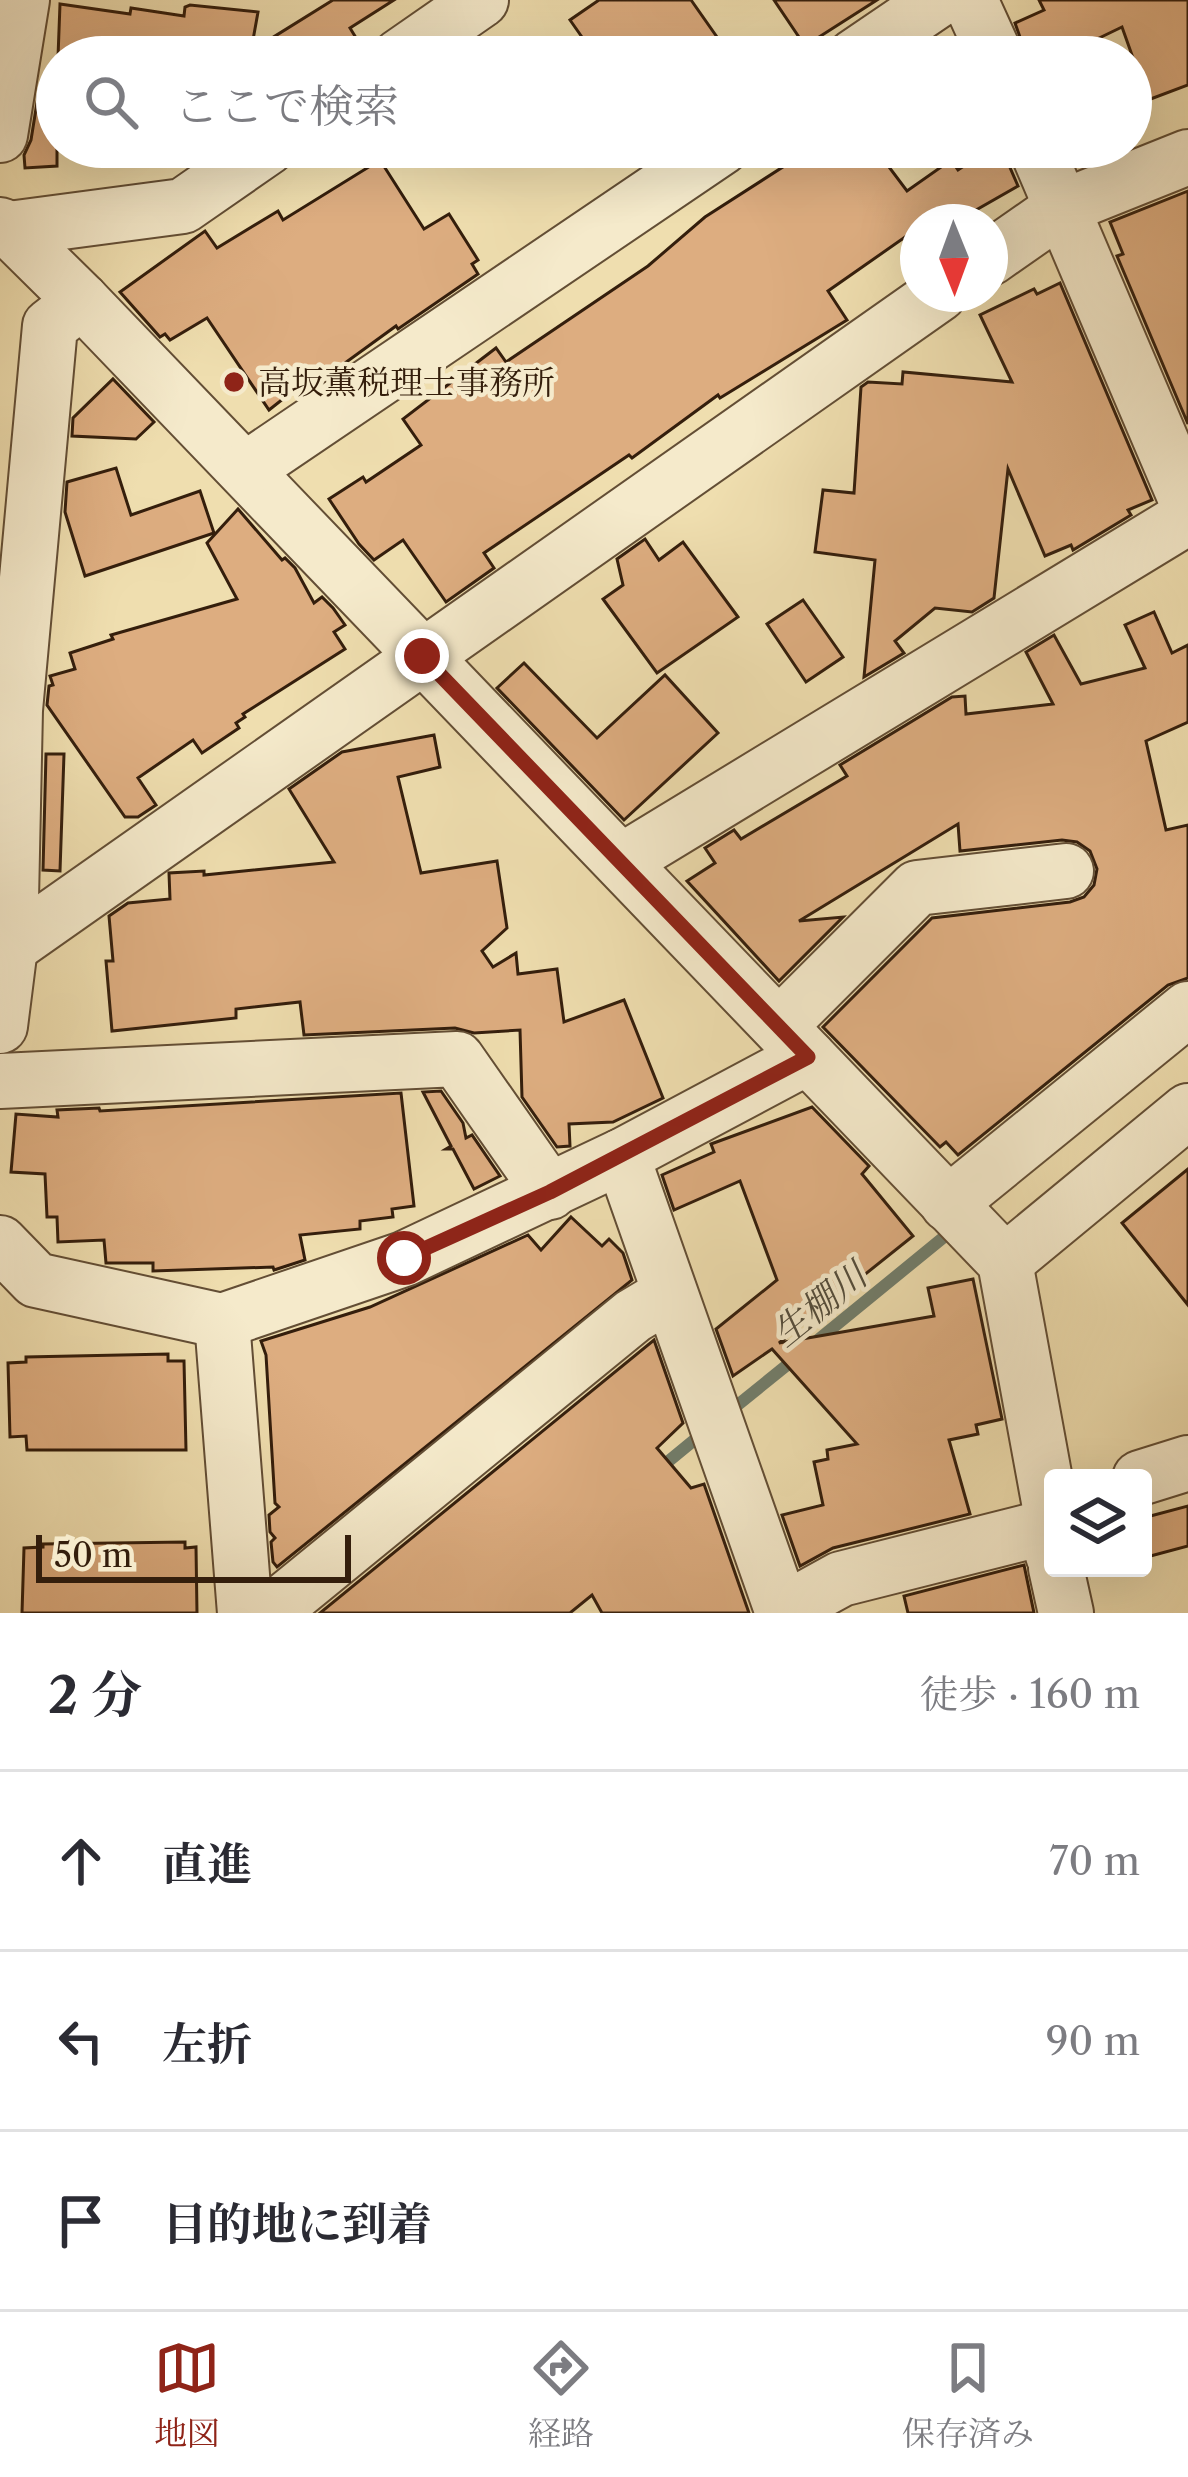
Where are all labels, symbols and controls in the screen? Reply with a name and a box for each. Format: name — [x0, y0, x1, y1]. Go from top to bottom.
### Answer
search box — [36, 36, 1152, 168]
icon: search — [78, 69, 144, 135]
text: ここで検索 — [174, 78, 399, 134]
north arrow — [900, 204, 1008, 312]
place label: 高坂薫税理士事務所 — [258, 362, 555, 403]
marker: 高坂薫税理士事務所 — [221, 369, 247, 395]
route end — [395, 629, 449, 683]
route start — [377, 1231, 431, 1285]
water label: 生棚川 — [763, 1250, 878, 1355]
map controls — [1044, 1469, 1152, 1577]
button: layers — [1044, 1469, 1152, 1577]
scale bar — [36, 1529, 351, 1582]
text: 50 m — [54, 1535, 132, 1576]
text: 2 分 — [48, 1664, 142, 1726]
text: 徒歩 · 160 m — [920, 1670, 1140, 1718]
icon: ahead — [48, 1828, 114, 1894]
text: 直進 — [162, 1836, 252, 1892]
text: 70 m — [1049, 1837, 1140, 1885]
icon: left — [48, 2008, 114, 2074]
text: 左折 — [162, 2016, 252, 2072]
text: 90 m — [1046, 2017, 1140, 2065]
icon: arrive — [48, 2188, 114, 2254]
text: 目的地に到着 — [162, 2196, 432, 2252]
tab: 地図 — [154, 2335, 220, 2454]
tab: 経路 — [528, 2335, 594, 2454]
tab: 保存済み — [902, 2335, 1034, 2454]

